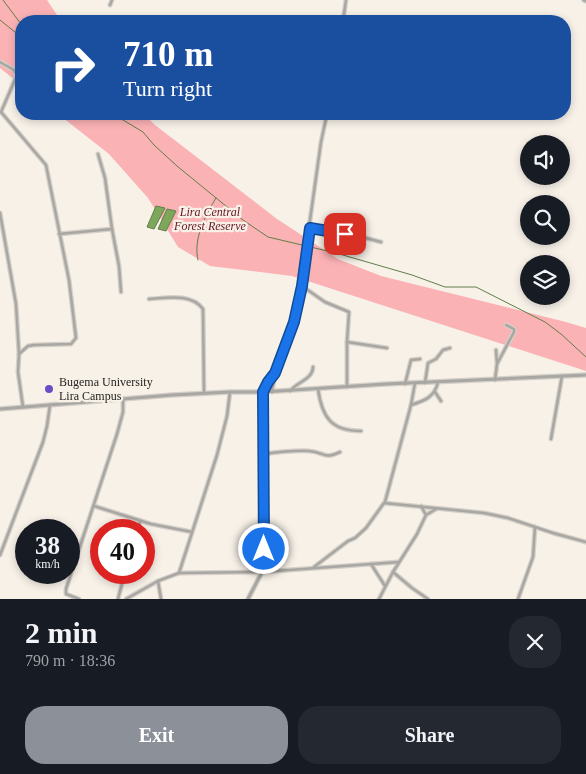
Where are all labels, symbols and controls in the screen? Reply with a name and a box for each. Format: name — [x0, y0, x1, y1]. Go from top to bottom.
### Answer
icon: right — [40, 35, 105, 100]
text: 710 m — [123, 35, 213, 74]
text: Turn right — [123, 76, 212, 101]
map controls — [520, 135, 570, 305]
button: sound — [520, 135, 570, 185]
button: search — [520, 195, 570, 245]
park label: Lira Central Forest Reserve — [173, 205, 247, 233]
pin — [324, 213, 366, 255]
icon: arrive — [331, 220, 359, 248]
button: layers — [520, 255, 570, 305]
place label: Bugema University Lira Campus — [59, 375, 153, 403]
marker: Bugema University Lira Campus — [43, 383, 55, 395]
speed limit sign: 40 — [90, 519, 155, 584]
position arrow — [237, 522, 289, 574]
text: 38 — [35, 532, 60, 559]
text: km/h — [35, 557, 60, 571]
text: 2 min — [25, 616, 98, 649]
button: close — [509, 616, 561, 668]
text: 790 m · 18:36 — [25, 652, 115, 669]
button: Exit — [25, 706, 288, 764]
button: Share — [298, 706, 561, 764]

